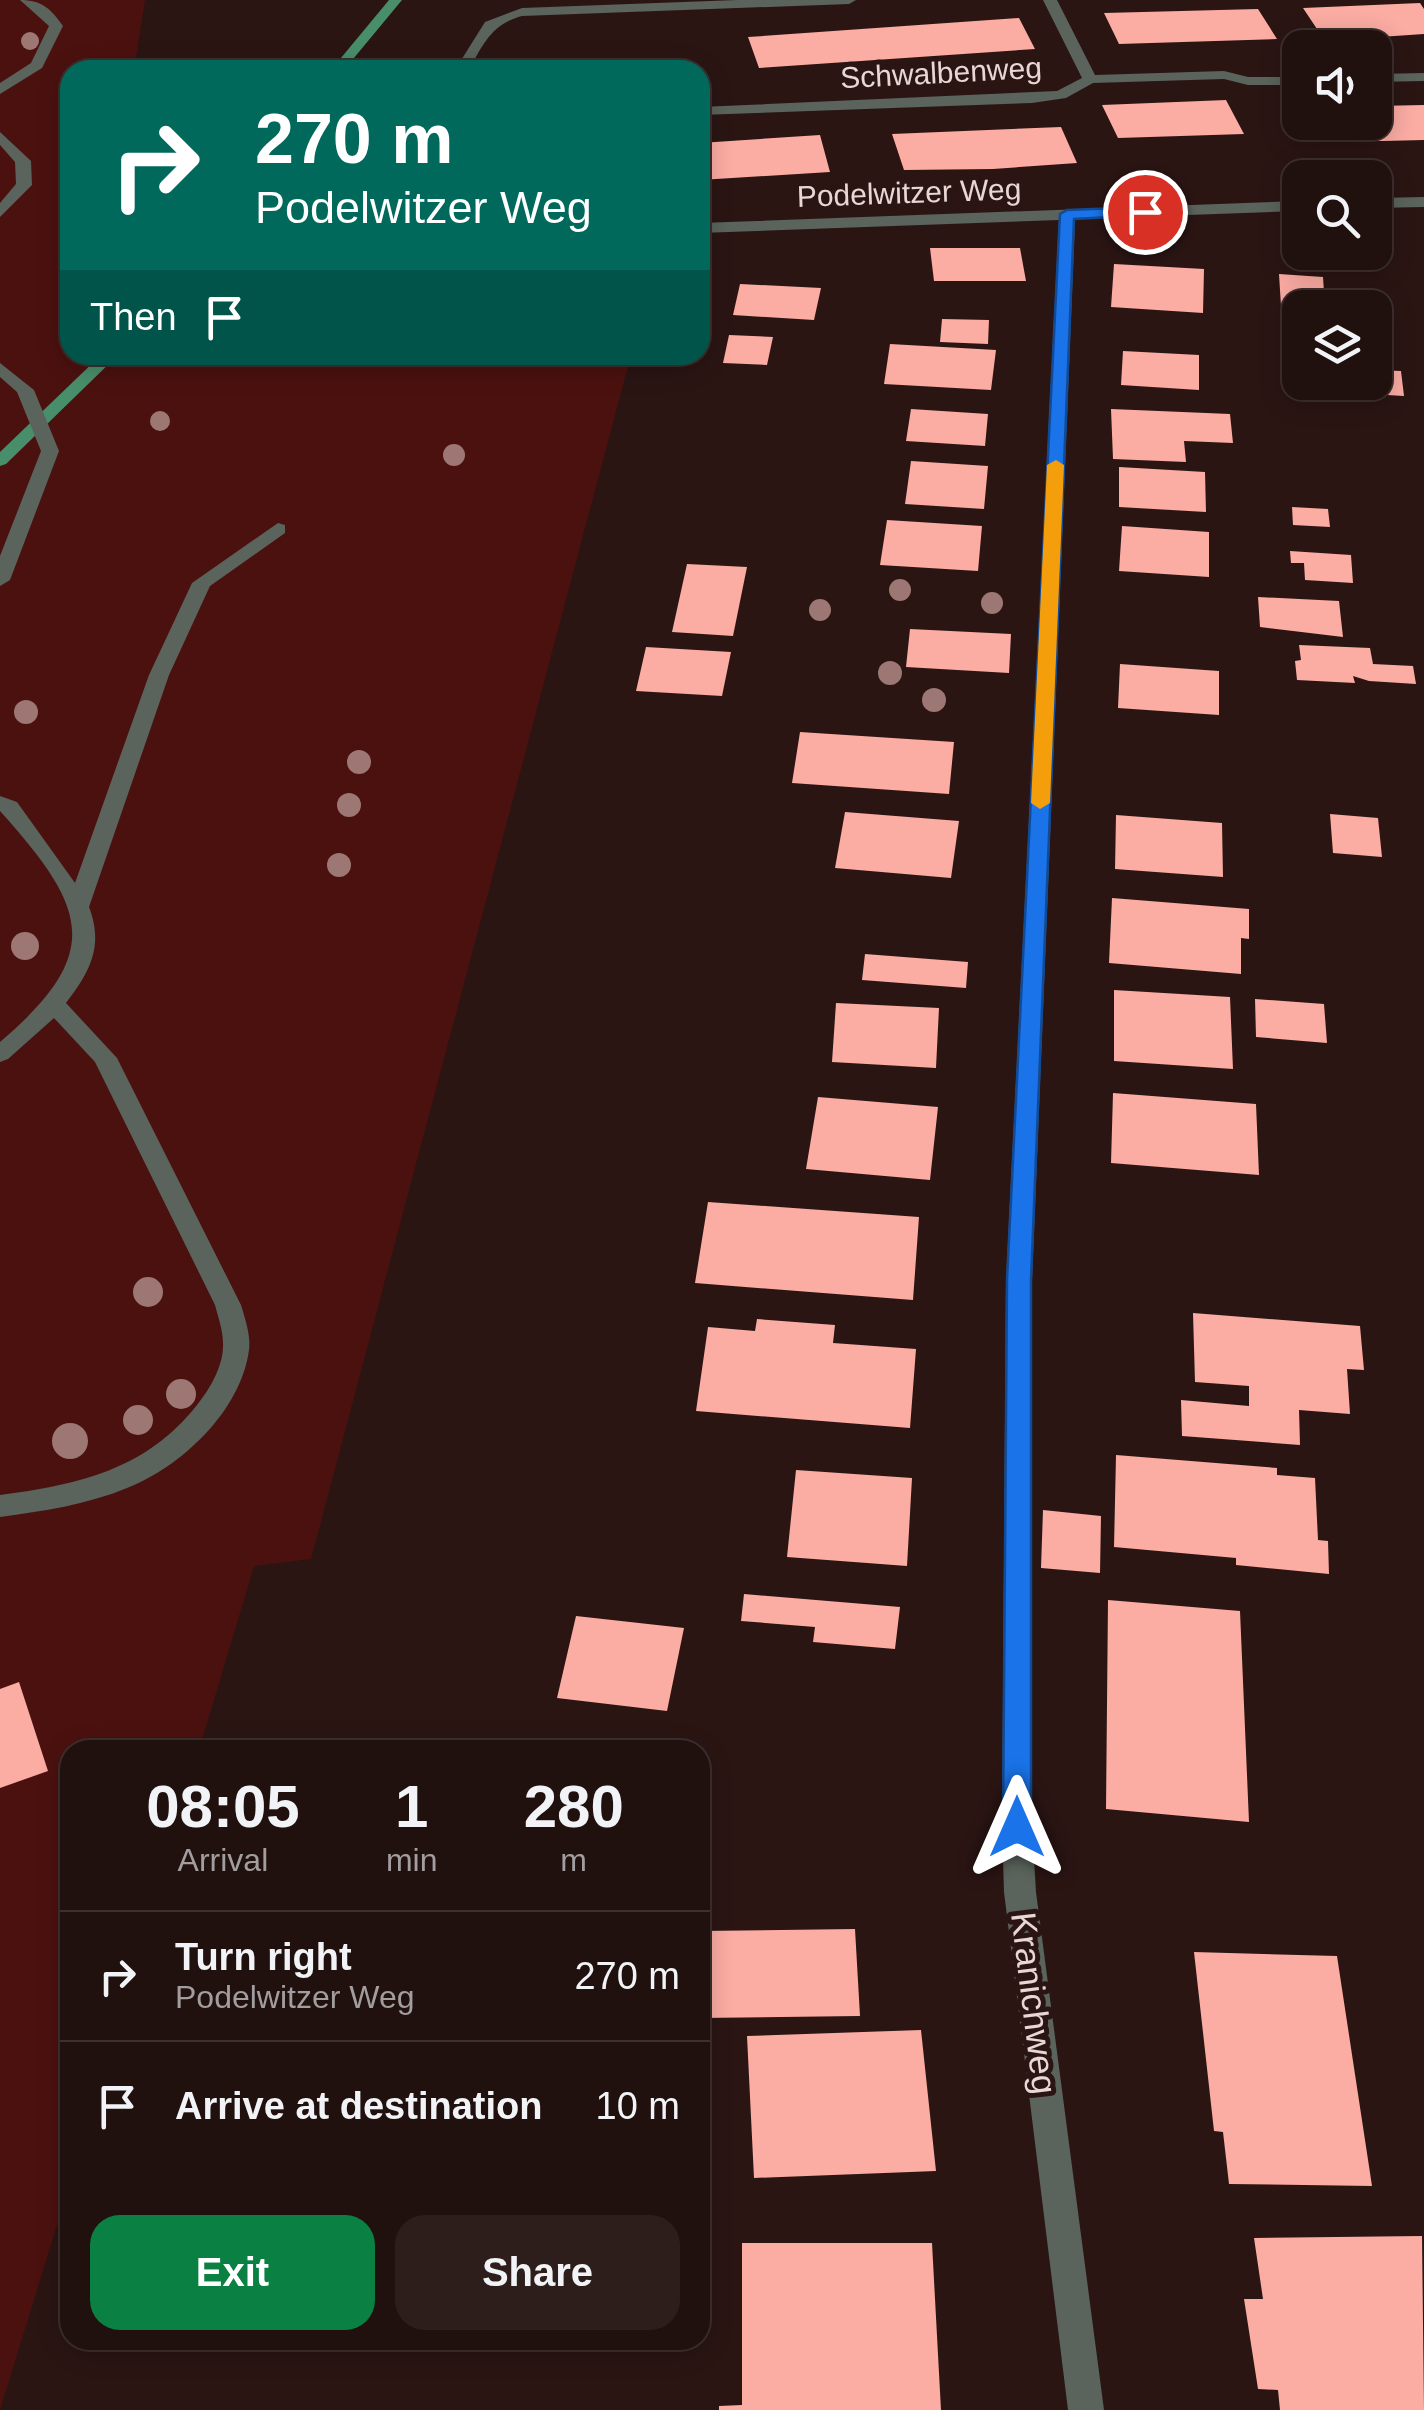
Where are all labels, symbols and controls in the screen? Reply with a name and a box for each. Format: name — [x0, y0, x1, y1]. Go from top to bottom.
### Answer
map controls — [1282, 30, 1392, 400]
button: sound — [1282, 30, 1392, 140]
street label: Schwalbenweg — [839, 51, 1043, 94]
icon: right — [90, 100, 220, 230]
text: 270 m — [255, 100, 453, 178]
button: search — [1282, 160, 1392, 270]
pin — [1103, 170, 1188, 255]
street label: Podelwitzer Weg — [796, 172, 1022, 213]
text: Podelwitzer Weg — [255, 182, 592, 233]
icon: arrive — [1118, 185, 1173, 240]
icon: arrive — [197, 290, 252, 345]
button: layers — [1282, 290, 1392, 400]
text: Then — [90, 296, 177, 338]
text: 08:05 — [146, 1773, 300, 1840]
text: 1 — [395, 1773, 428, 1840]
text: 280 — [524, 1773, 624, 1840]
position arrow — [965, 1775, 1069, 1879]
text: Arrival — [178, 1842, 268, 1878]
text: min — [386, 1842, 437, 1878]
text: m — [560, 1842, 587, 1878]
street label: Kranichweg — [1004, 1910, 1065, 2096]
text: Turn right — [175, 1936, 352, 1978]
icon: right — [90, 1949, 145, 2004]
text: 270 m — [574, 1955, 680, 1997]
text: Podelwitzer Weg — [175, 1979, 415, 2015]
icon: arrive — [90, 2079, 145, 2134]
text: Arrive at destination — [175, 2085, 542, 2127]
text: 10 m — [596, 2085, 680, 2127]
button: Exit — [90, 2215, 375, 2330]
button: Share — [395, 2215, 680, 2330]

